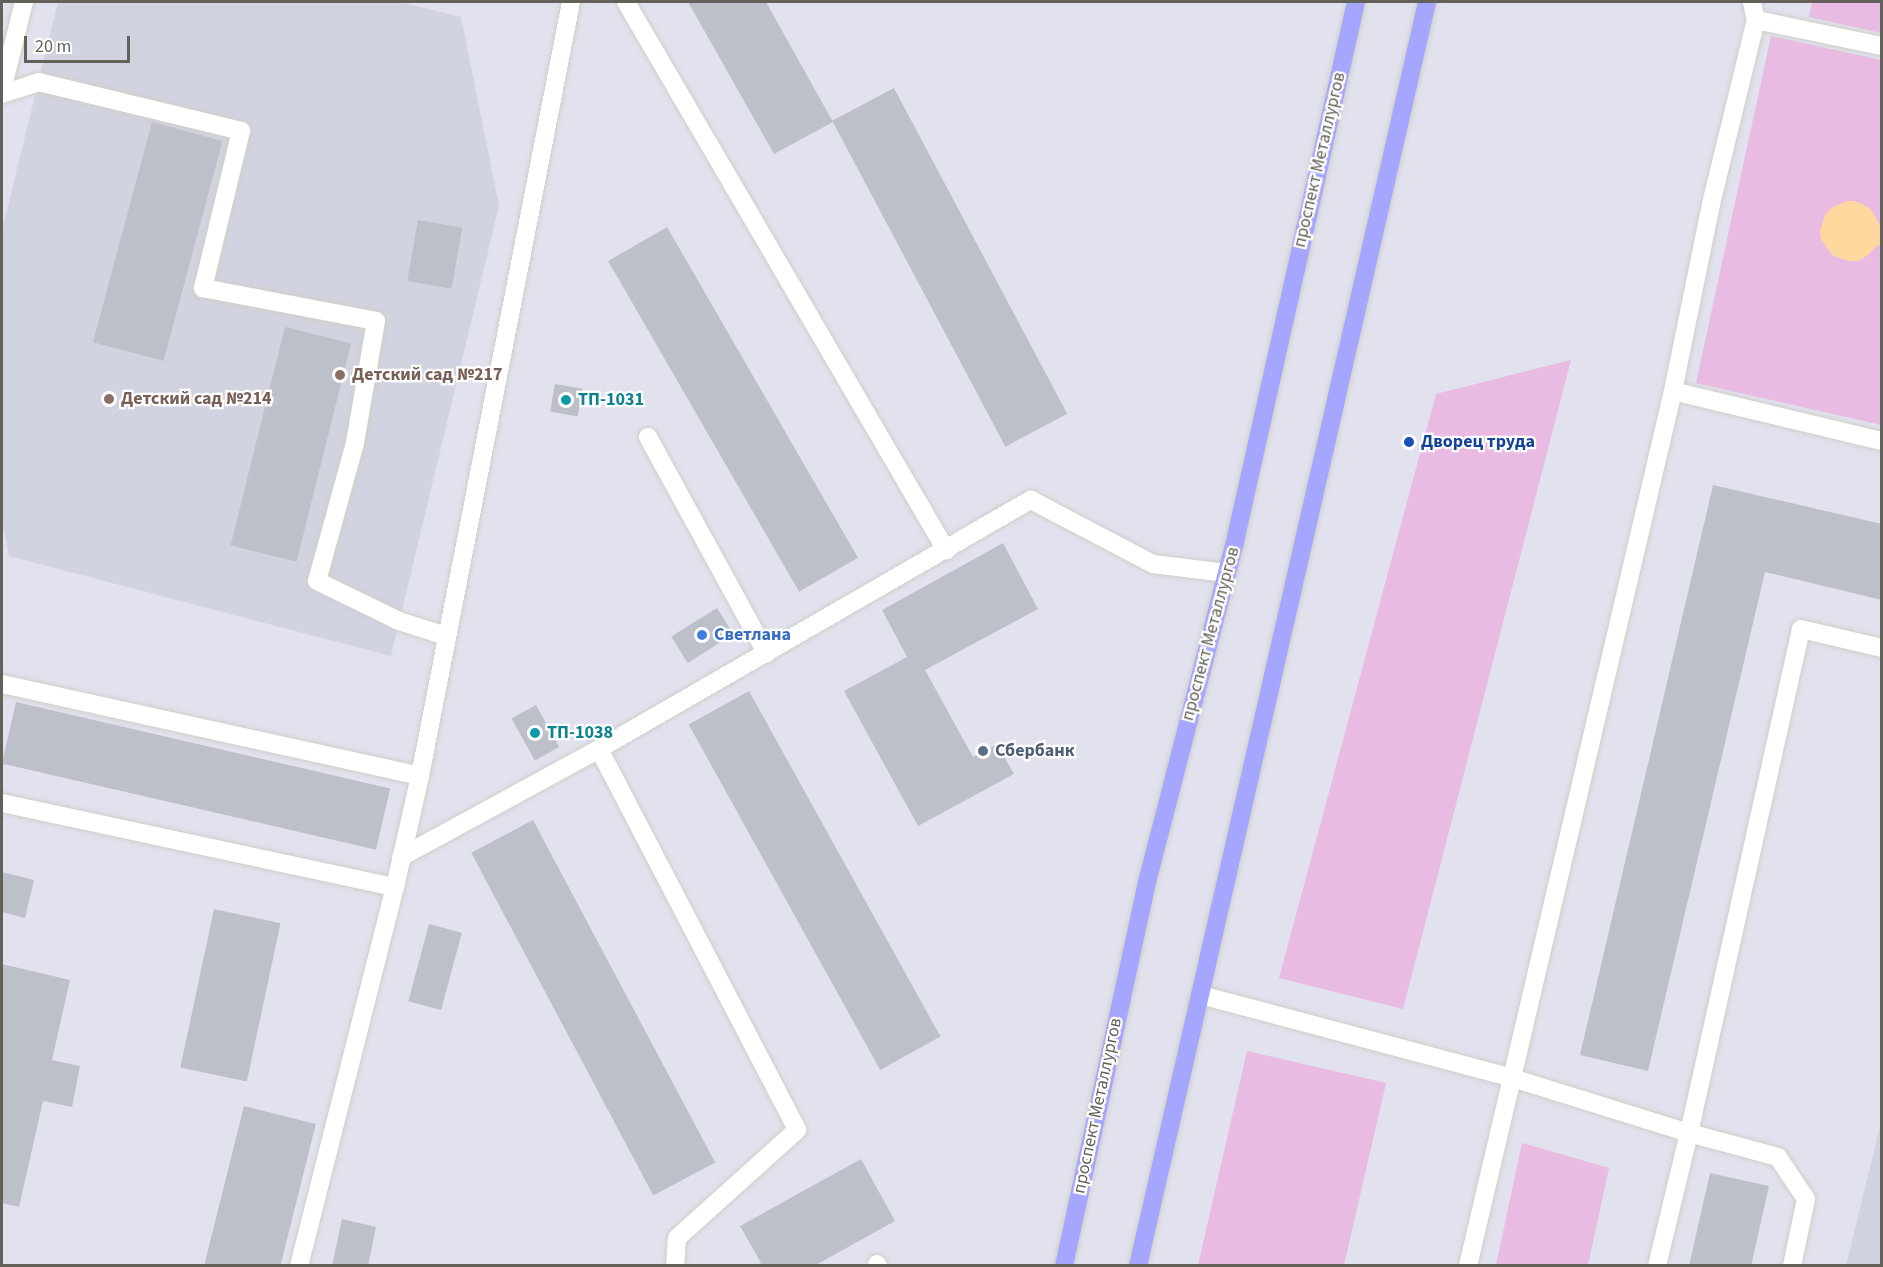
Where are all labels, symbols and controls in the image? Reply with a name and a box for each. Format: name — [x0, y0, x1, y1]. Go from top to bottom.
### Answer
scale bar — [27, 24, 134, 62]
text: 20 m — [35, 34, 71, 59]
street label: проспект Металлургов — [1289, 70, 1351, 250]
place label: Детский сад №217 — [352, 364, 503, 386]
marker: Детский сад №217 — [333, 368, 347, 382]
place label: Детский сад №214 — [121, 388, 272, 410]
place label: ТП-1031 — [578, 389, 644, 411]
marker: Детский сад №214 — [102, 392, 116, 406]
marker: ТП-1031 — [559, 393, 573, 407]
place label: Дворец труда — [1421, 431, 1535, 453]
marker: Дворец труда — [1402, 435, 1416, 449]
street label: проспект Металлургов — [1177, 545, 1245, 723]
place label: Светлана — [714, 624, 791, 646]
marker: Светлана — [695, 628, 709, 642]
place label: ТП-1038 — [547, 722, 613, 744]
marker: ТП-1038 — [528, 726, 542, 740]
place label: Сбербанк — [995, 740, 1075, 762]
marker: Сбербанк — [976, 744, 990, 758]
street label: проспект Металлургов — [1069, 1016, 1127, 1196]

